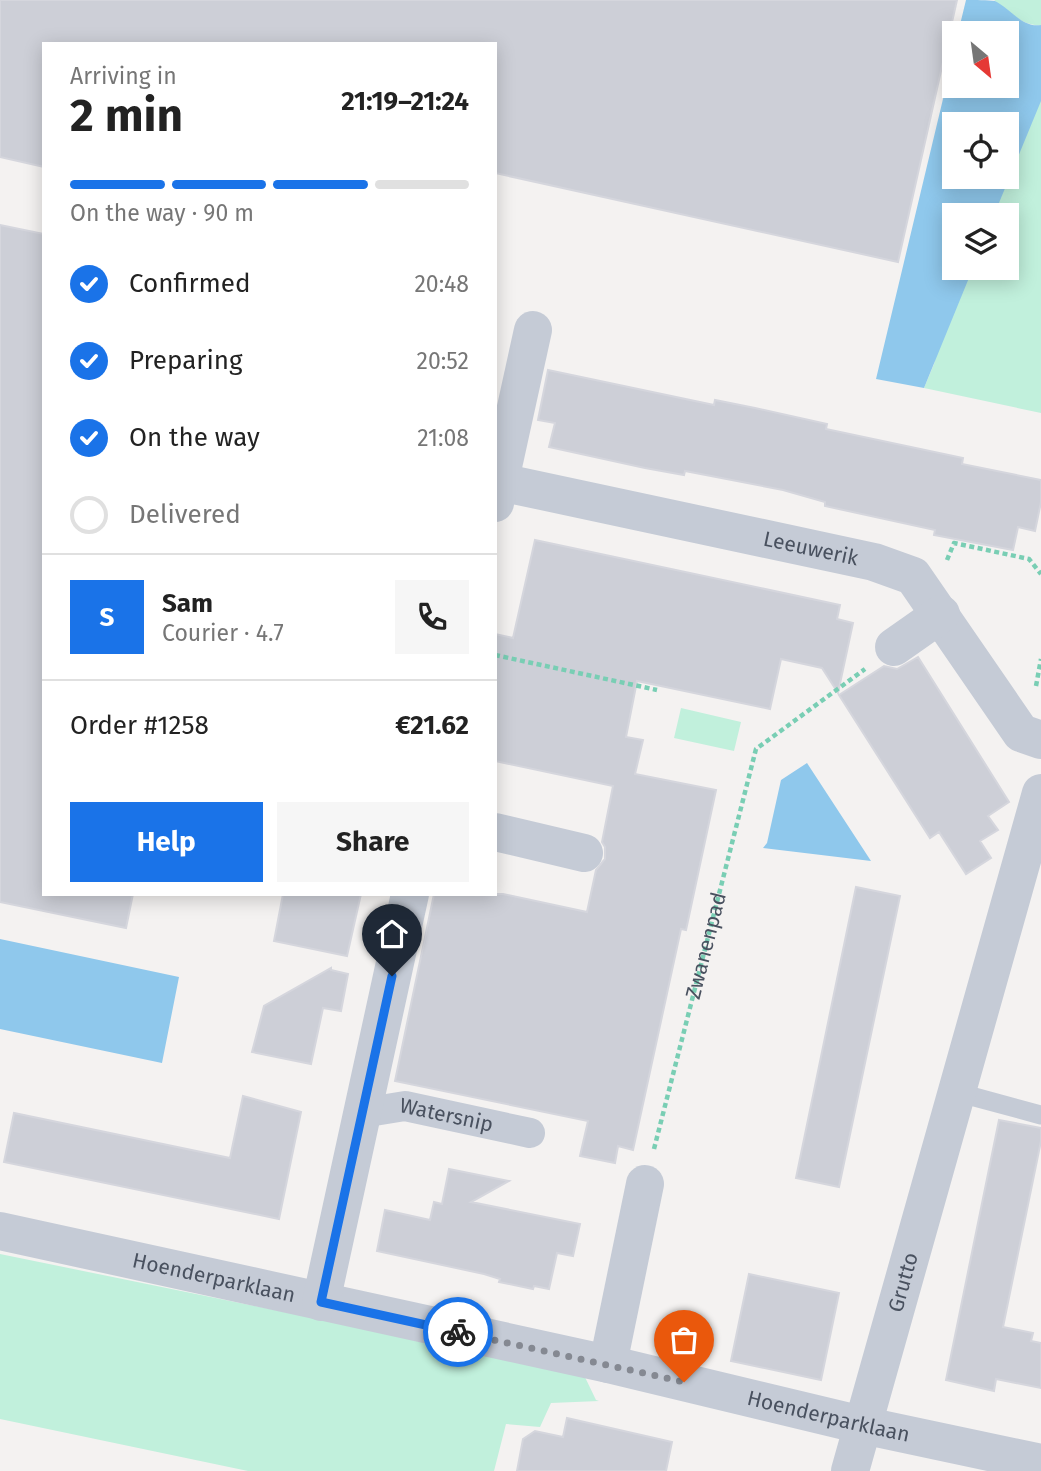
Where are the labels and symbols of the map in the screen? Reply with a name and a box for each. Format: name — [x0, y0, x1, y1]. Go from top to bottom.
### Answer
north arrow — [942, 21, 1018, 98]
street label: Leeuwerik — [761, 526, 861, 571]
street label: Zwanenpad — [680, 889, 732, 1002]
pin — [362, 904, 422, 976]
street label: Watersnip — [397, 1092, 496, 1138]
street label: Hoenderparklaan — [130, 1247, 298, 1308]
street label: Grutto — [882, 1250, 924, 1315]
courier — [423, 1297, 493, 1367]
pin — [654, 1310, 714, 1382]
street label: Hoenderparklaan — [745, 1385, 912, 1448]

